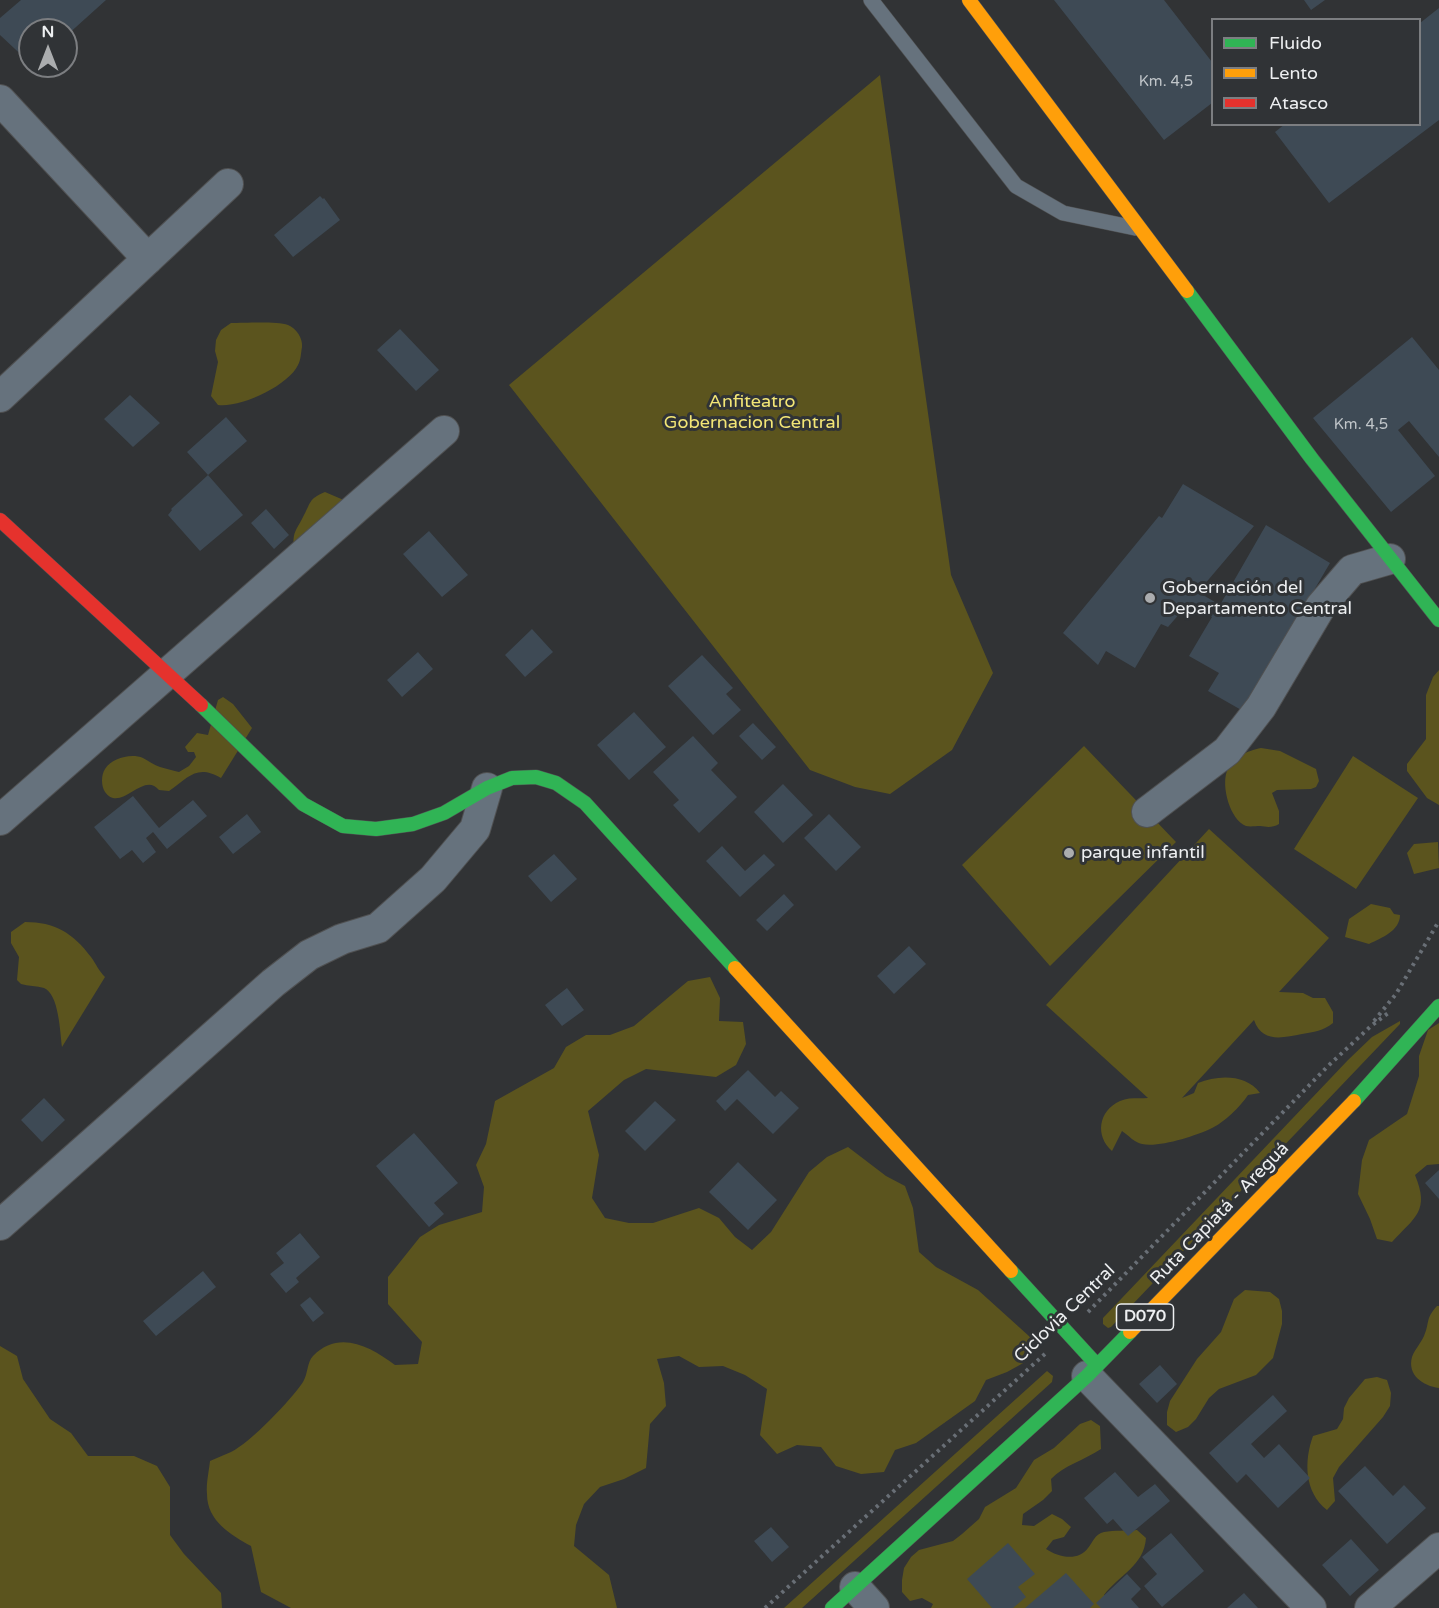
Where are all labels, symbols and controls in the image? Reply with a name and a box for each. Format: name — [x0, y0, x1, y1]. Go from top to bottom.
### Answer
north arrow — [18, 18, 78, 78]
legend — [1211, 18, 1421, 126]
text: N — [42, 22, 54, 42]
text: Fluido — [1269, 32, 1322, 54]
text: Lento — [1269, 62, 1318, 84]
house number: Km. 4,5 — [1139, 73, 1193, 91]
text: Atasco — [1269, 92, 1328, 114]
park label: Anfiteatro Gobernacion Central — [664, 391, 840, 434]
house number: Km. 4,5 — [1334, 416, 1388, 434]
place label: Gobernación del Departamento Central — [1162, 577, 1352, 620]
marker: Gobernación del Departamento Central — [1143, 591, 1157, 605]
place label: parque infantil — [1081, 842, 1205, 864]
marker: parque infantil — [1062, 846, 1076, 860]
street label: Ruta Capiatá - Areguá — [1146, 1138, 1294, 1290]
street label: Ciclovia Central — [1010, 1260, 1120, 1368]
road number: D070 — [1116, 1304, 1174, 1330]

